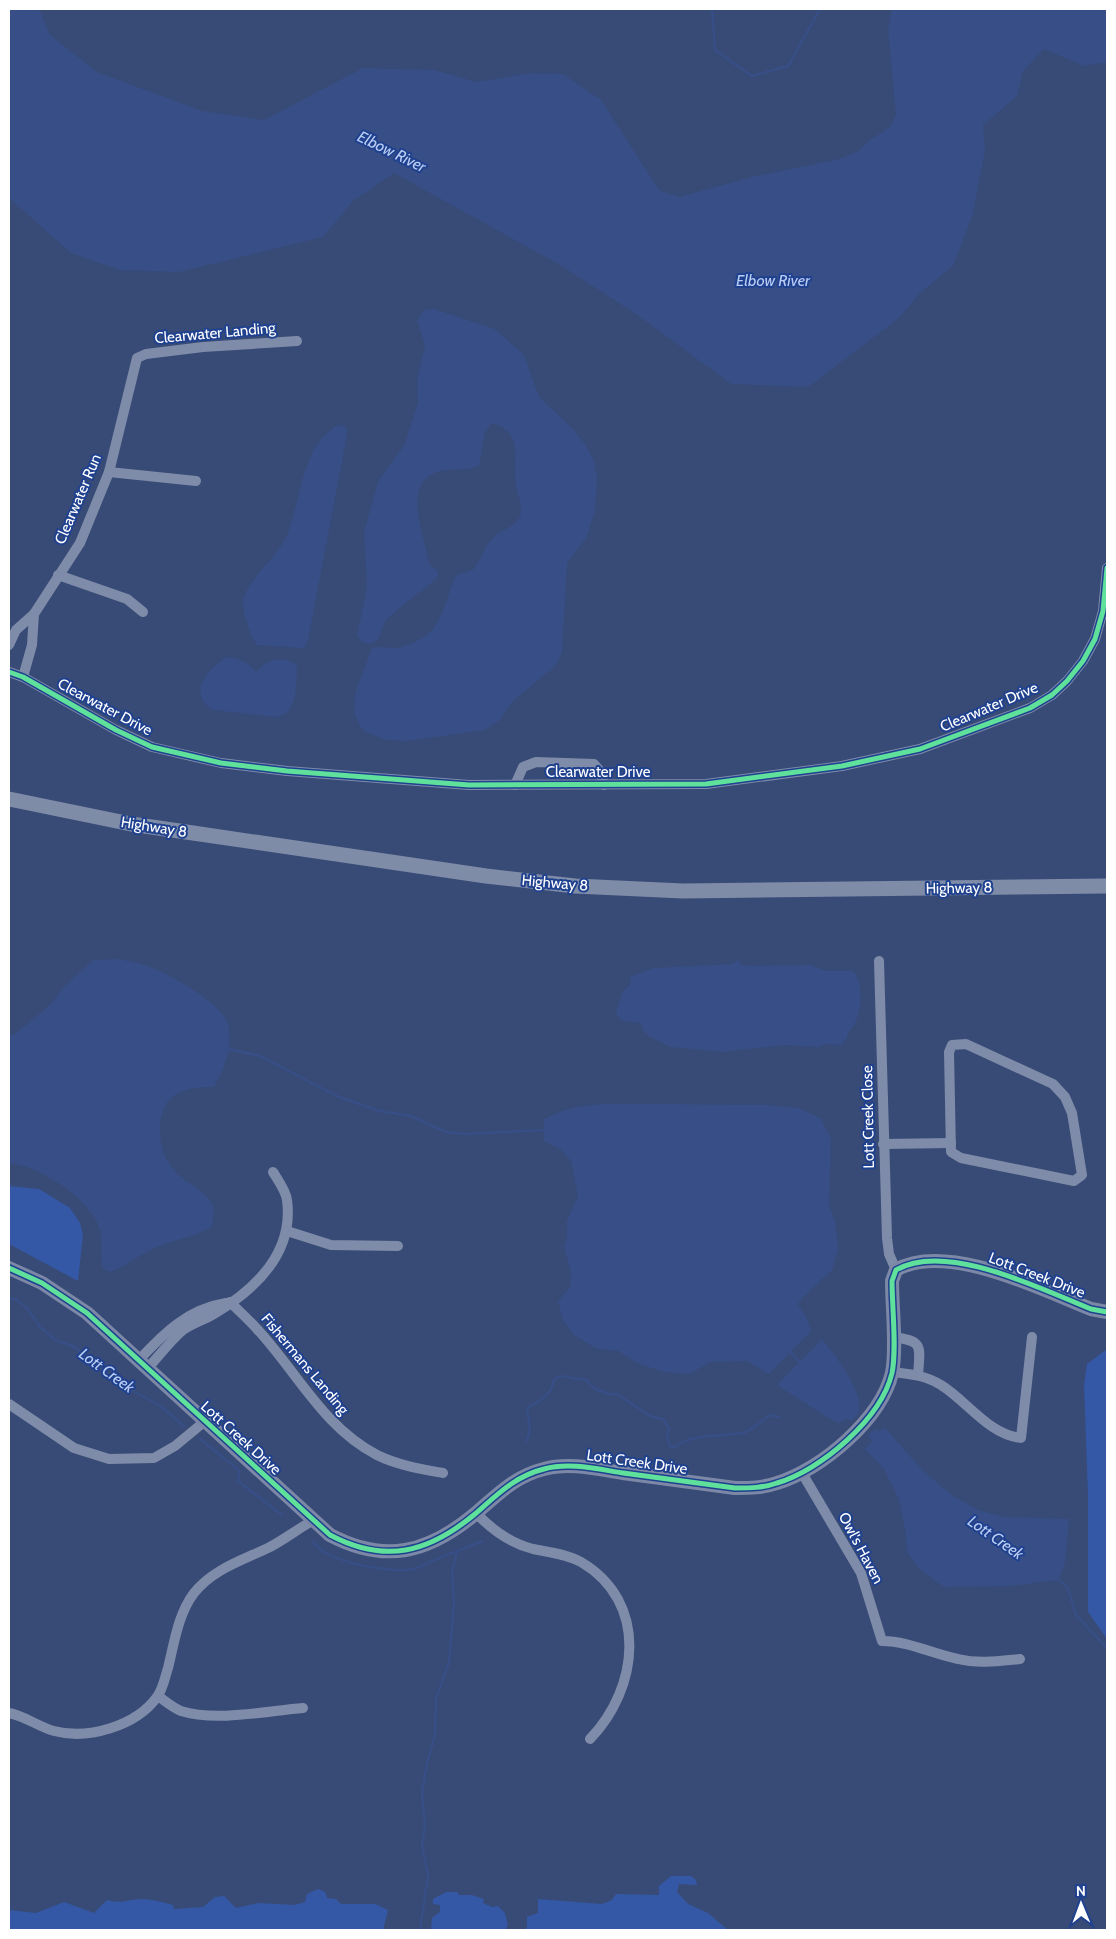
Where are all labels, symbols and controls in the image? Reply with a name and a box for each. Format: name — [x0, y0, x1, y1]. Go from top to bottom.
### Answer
water label: Elbow River — [354, 127, 430, 177]
water label: Elbow River — [736, 271, 811, 290]
street label: Clearwater Landing — [154, 319, 277, 347]
street label: Clearwater Run — [51, 451, 105, 547]
street label: Clearwater Drive — [55, 674, 156, 740]
street label: Clearwater Drive — [937, 678, 1041, 736]
street label: Clearwater Drive — [546, 763, 651, 781]
street label: Highway 8 — [120, 813, 188, 841]
street label: Highway 8 — [521, 871, 589, 895]
street label: Highway 8 — [925, 878, 993, 898]
street label: Lott Creek Close — [858, 1065, 878, 1169]
street label: Lott Creek Drive — [986, 1248, 1088, 1302]
street label: Fishermans Landing — [257, 1310, 353, 1419]
water label: Lott Creek — [75, 1344, 139, 1397]
street label: Lott Creek Drive — [197, 1397, 285, 1479]
street label: Lott Creek Drive — [585, 1446, 689, 1478]
street label: Owl's Haven — [835, 1509, 887, 1587]
water label: Lott Creek — [964, 1511, 1028, 1564]
north arrow — [1056, 1879, 1106, 1929]
text: N — [1076, 1882, 1086, 1900]

